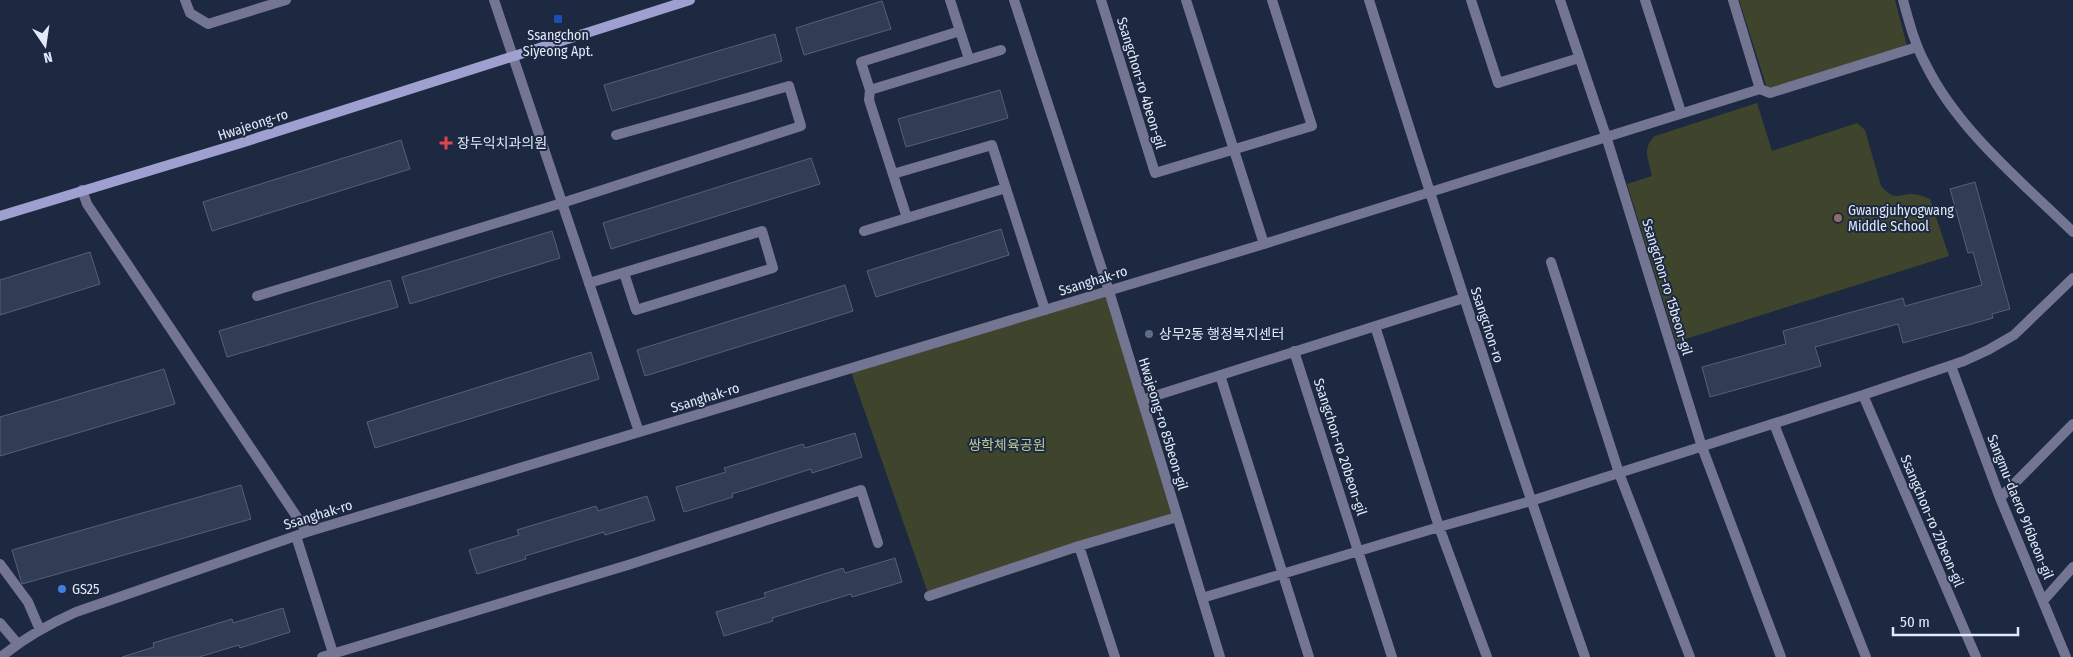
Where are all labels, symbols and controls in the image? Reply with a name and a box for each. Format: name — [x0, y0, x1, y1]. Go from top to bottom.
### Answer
marker: Ssangchon Siyeong Apt. — [552, 13, 564, 25]
street label: Ssangchon-ro 4beon-gil — [1113, 15, 1169, 151]
north arrow — [20, 20, 70, 70]
place label: Ssangchon Siyeong Apt. — [523, 27, 593, 60]
text: N — [42, 48, 54, 66]
street label: Hwajeong-ro — [216, 106, 290, 144]
place label: 장두익치과의원 — [457, 135, 547, 152]
marker: 장두익치과의원 — [439, 136, 453, 150]
place label: Gwangjuhyogwang Middle School — [1848, 202, 1954, 235]
marker: Gwangjuhyogwang Middle School — [1832, 212, 1844, 224]
street label: Ssangchon-ro 15beon-gil — [1638, 217, 1696, 358]
street label: Ssanghak-ro — [1057, 262, 1129, 300]
street label: Ssangchon-ro — [1467, 285, 1507, 365]
place label: 상무2동 행정복지센터 — [1159, 326, 1284, 343]
marker: 상무2동 행정복지센터 — [1143, 328, 1155, 340]
street label: Hwajeong-ro 85beon-gil — [1135, 356, 1191, 493]
street label: Ssangchon-ro 20beon-gil — [1310, 376, 1370, 518]
street label: Ssanghak-ro — [669, 379, 741, 417]
street label: Sangmu-daero 916beon-gil — [1983, 432, 2057, 582]
park label: 쌍학체육공원 — [968, 437, 1046, 454]
street label: Ssangchon-ro 27beon-gil — [1896, 452, 1968, 590]
street label: Ssanghak-ro — [282, 496, 354, 534]
place label: GS25 — [72, 581, 99, 598]
marker: GS25 — [56, 583, 68, 595]
scale bar — [1893, 604, 2018, 636]
text: 50 m — [1900, 613, 1930, 631]

